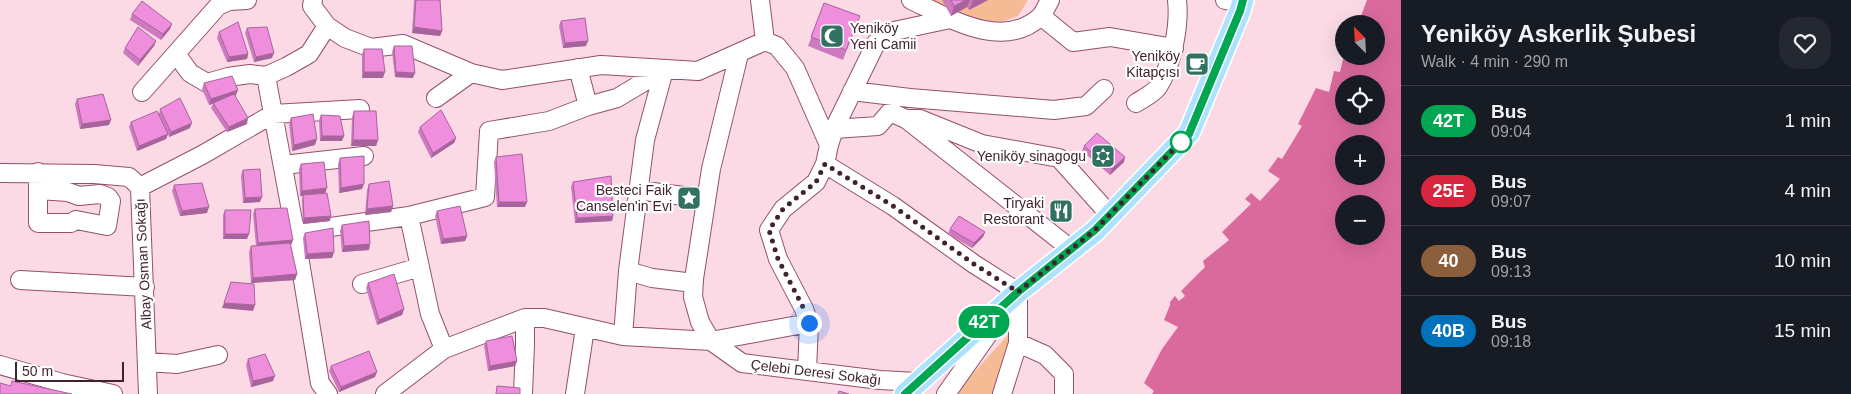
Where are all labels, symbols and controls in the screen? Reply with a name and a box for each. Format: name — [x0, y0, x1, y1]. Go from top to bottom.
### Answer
north arrow — [1335, 15, 1385, 65]
map controls — [1335, 15, 1385, 245]
button: heart — [1779, 17, 1831, 69]
place label: Yeniköy Yeni Camii — [850, 20, 916, 52]
text: Yeniköy Askerlik Şubesi — [1421, 20, 1696, 47]
mosque icon: Yeniköy Yeni Camii — [819, 23, 845, 49]
place label: Yeniköy Kitapçısı — [1126, 48, 1180, 80]
cafe icon: Yeniköy Kitapçısı — [1184, 51, 1210, 77]
text: Walk · 4 min · 290 m — [1421, 53, 1568, 70]
button: locate — [1335, 75, 1385, 125]
text: Bus — [1491, 101, 1527, 122]
text: 1 min — [1785, 110, 1831, 131]
text: 42T — [1433, 111, 1464, 131]
text: 09:04 — [1491, 123, 1531, 140]
unlabelled marker — [1170, 131, 1192, 153]
button: + — [1335, 135, 1385, 185]
synagogue icon: Yeniköy sinagogu — [1090, 143, 1116, 169]
place label: Yeniköy sinagogu — [977, 148, 1086, 164]
text: Bus — [1491, 171, 1527, 192]
text: 4 min — [1785, 180, 1831, 201]
text: 25E — [1432, 181, 1465, 201]
place label: Besteci Faik Canselen'in Evi — [576, 182, 673, 214]
place icon: Besteci Faik Canselen'in Evi — [676, 185, 702, 211]
text: 09:07 — [1491, 193, 1531, 210]
place label: Tiryaki Restorant — [983, 195, 1044, 227]
button: − — [1335, 195, 1385, 245]
street label: Albay Osman Sokağı — [132, 198, 154, 330]
restaurant icon: Tiryaki Restorant — [1048, 198, 1074, 224]
text: Bus — [1491, 241, 1527, 262]
text: 10 min — [1774, 250, 1831, 271]
text: 40 — [1438, 251, 1459, 271]
text: 09:13 — [1491, 263, 1531, 280]
line badge: 42T — [955, 306, 1013, 338]
your location — [797, 311, 822, 336]
text: Bus — [1491, 311, 1527, 332]
text: 42T — [968, 312, 1000, 332]
text: 15 min — [1774, 320, 1831, 341]
text: 40B — [1432, 321, 1465, 341]
text: 09:18 — [1491, 333, 1531, 350]
street label: Çelebi Deresi Sokağı — [750, 356, 882, 388]
scale bar — [15, 359, 124, 382]
text: 50 m — [22, 363, 53, 379]

